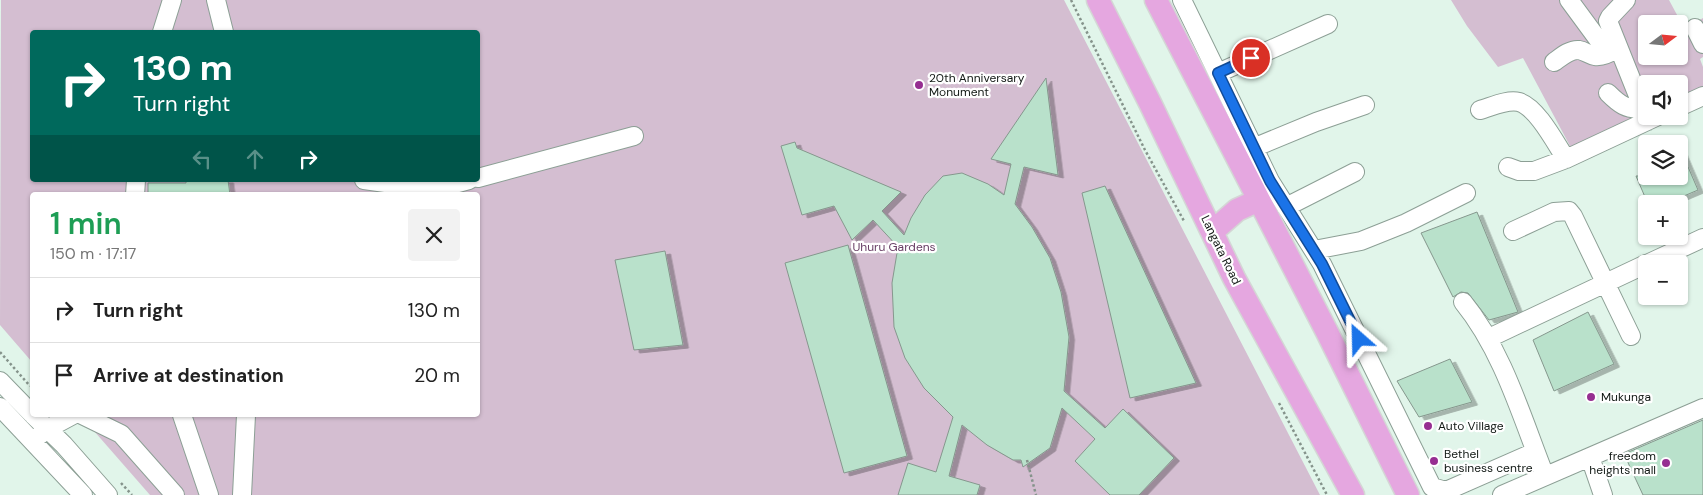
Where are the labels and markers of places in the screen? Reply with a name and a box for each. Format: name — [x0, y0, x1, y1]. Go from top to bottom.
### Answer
pin — [1230, 37, 1272, 79]
place label: 20th Anniversary Monument — [929, 70, 1025, 100]
marker: 20th Anniversary Monument — [913, 79, 925, 91]
place label: Mukunga — [1601, 389, 1651, 405]
marker: Mukunga — [1585, 391, 1597, 403]
place label: Auto Village — [1438, 418, 1504, 434]
marker: Auto Village — [1422, 420, 1434, 432]
place label: Bethel business centre — [1444, 446, 1533, 476]
place label: freedom heights mall — [1589, 448, 1656, 478]
marker: Bethel business centre — [1428, 455, 1440, 467]
marker: freedom heights mall — [1660, 457, 1672, 469]

